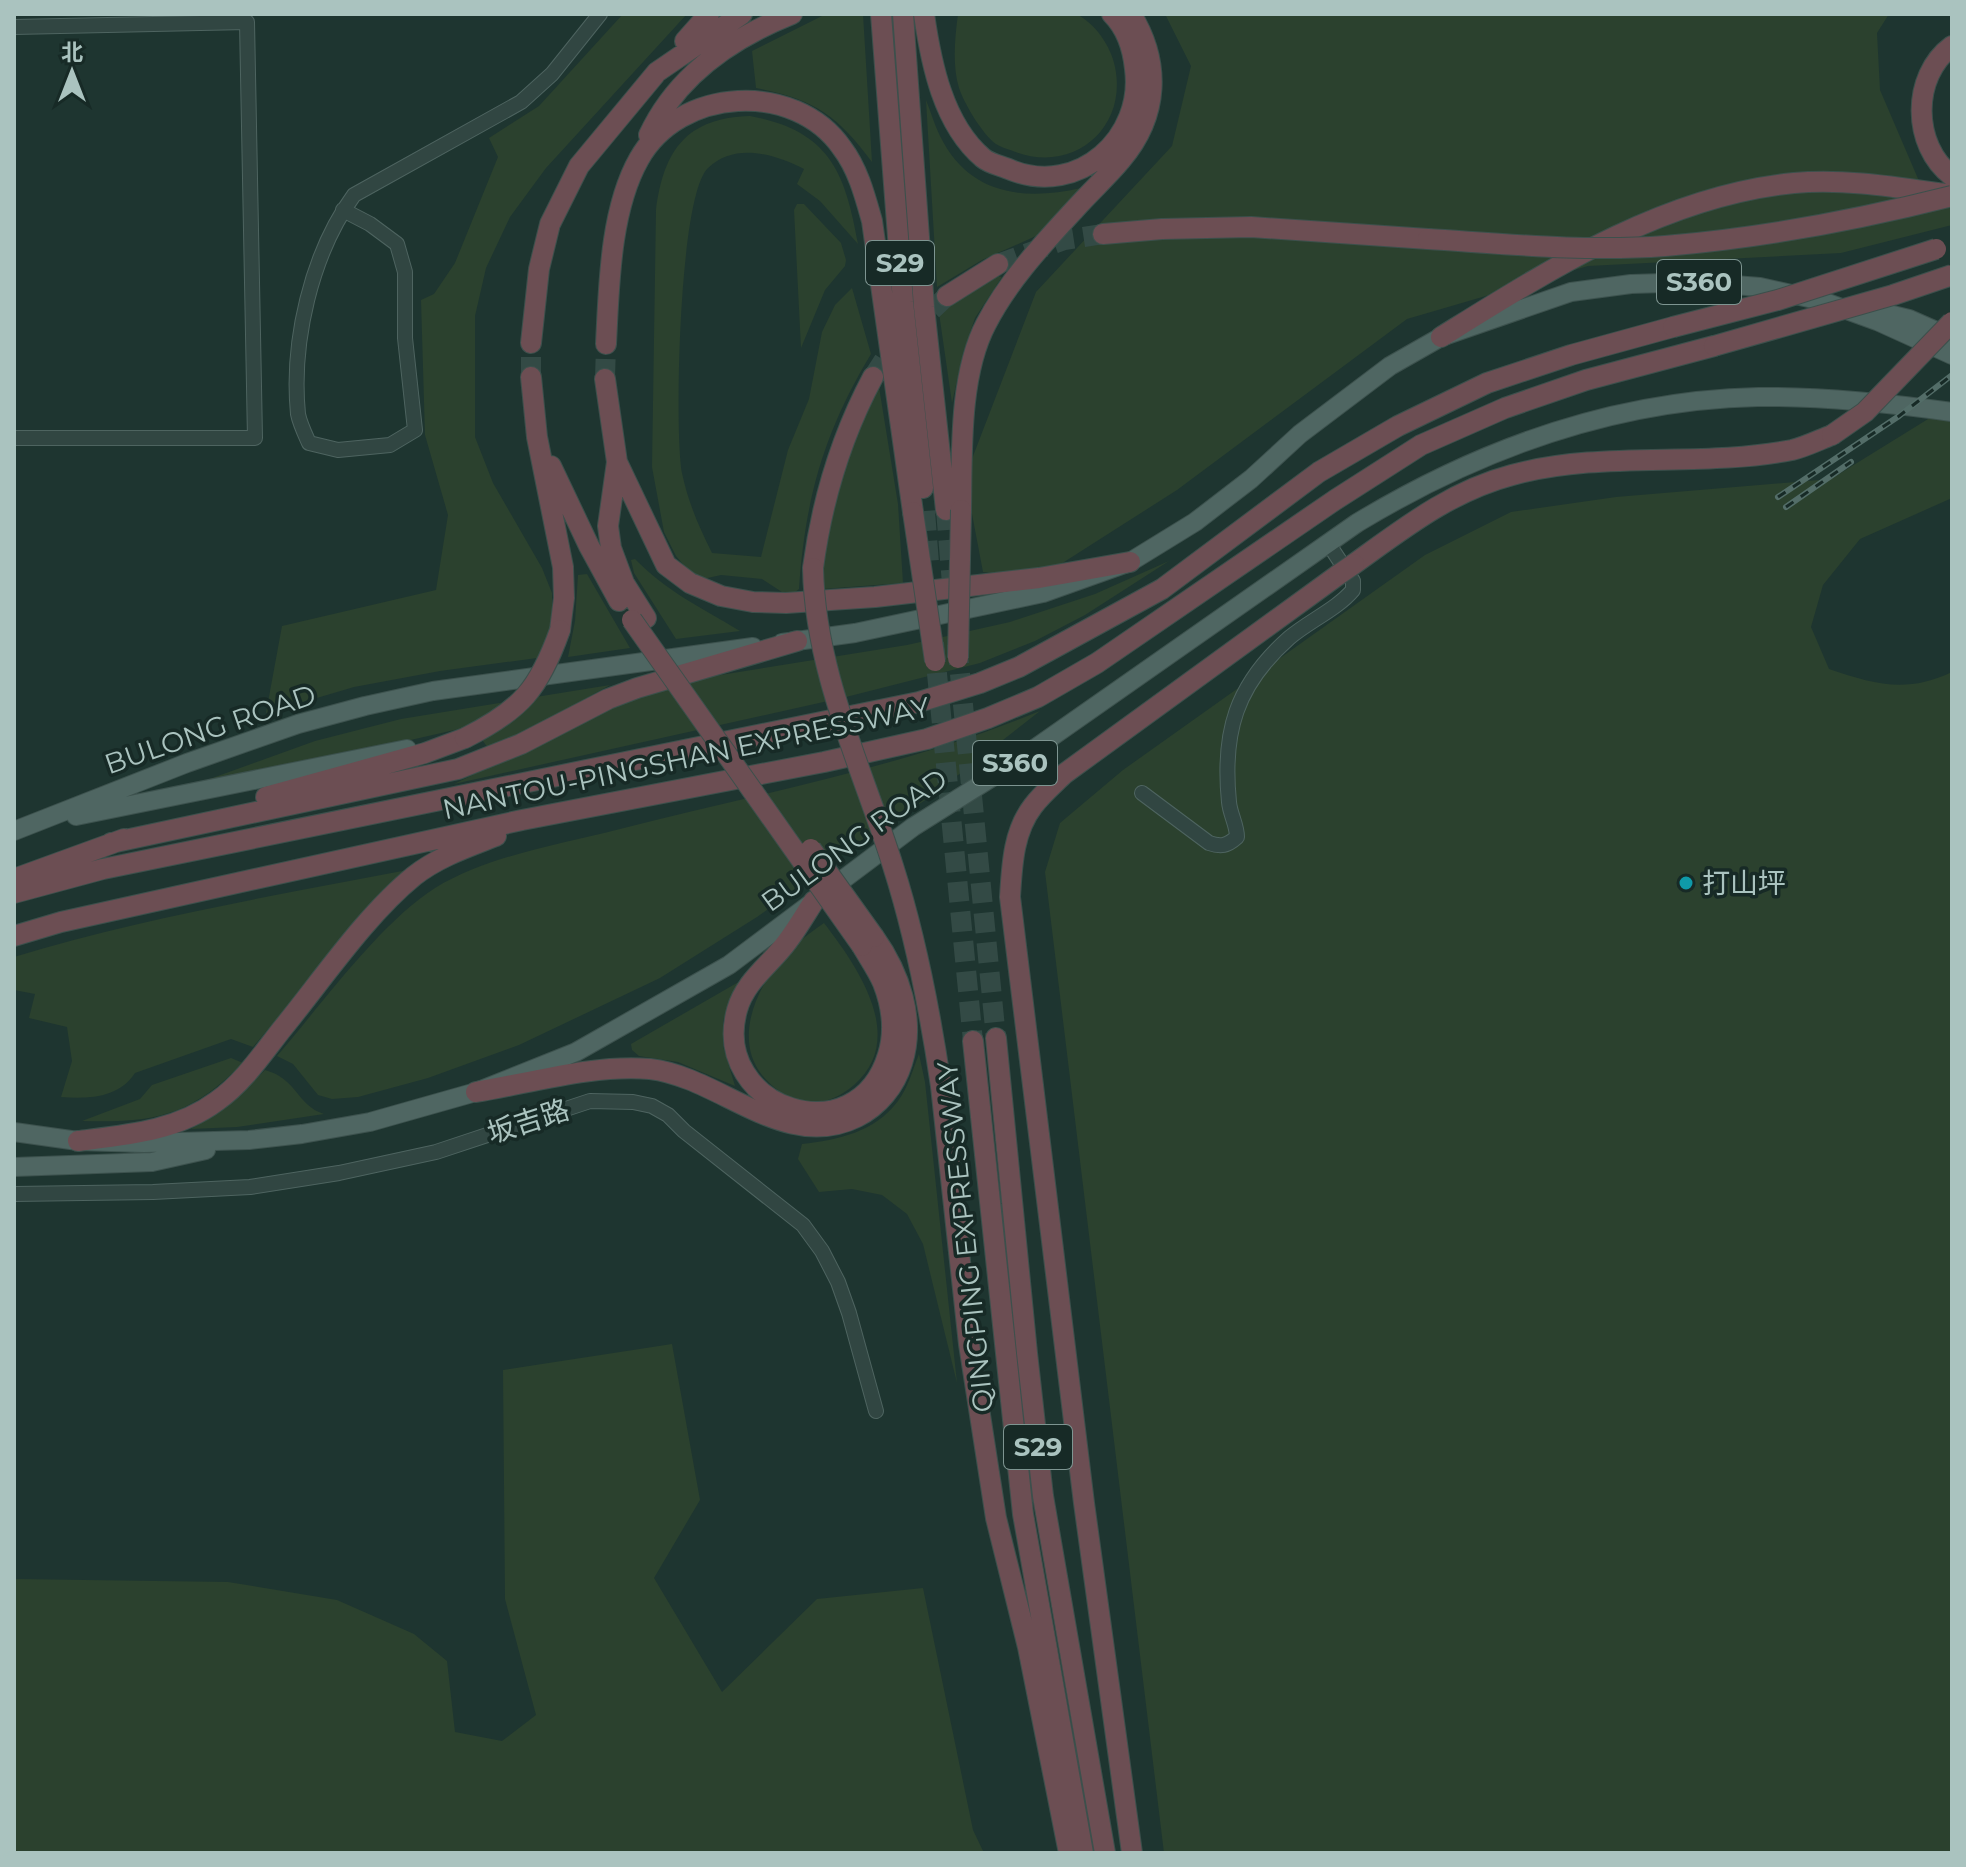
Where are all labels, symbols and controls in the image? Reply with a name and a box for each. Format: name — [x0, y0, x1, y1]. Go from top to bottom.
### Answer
north arrow — [32, 32, 112, 112]
text: 北 — [61, 39, 83, 66]
road number: S29 — [866, 241, 934, 285]
road number: S360 — [1657, 260, 1741, 304]
street label: BULONG ROAD — [100, 677, 320, 781]
street label: NANTOU-PINGSHAN EXPRESSWAY — [439, 690, 933, 826]
road number: S360 — [973, 741, 1057, 785]
street label: BULONG ROAD — [754, 761, 954, 919]
place label: 打山坪 — [1702, 866, 1786, 900]
marker: 打山坪 — [1677, 874, 1695, 892]
street label: QINGPING EXPRESSWAY — [930, 1060, 1000, 1414]
street label: 坂吉路 — [483, 1092, 573, 1150]
road number: S29 — [1004, 1425, 1072, 1469]

